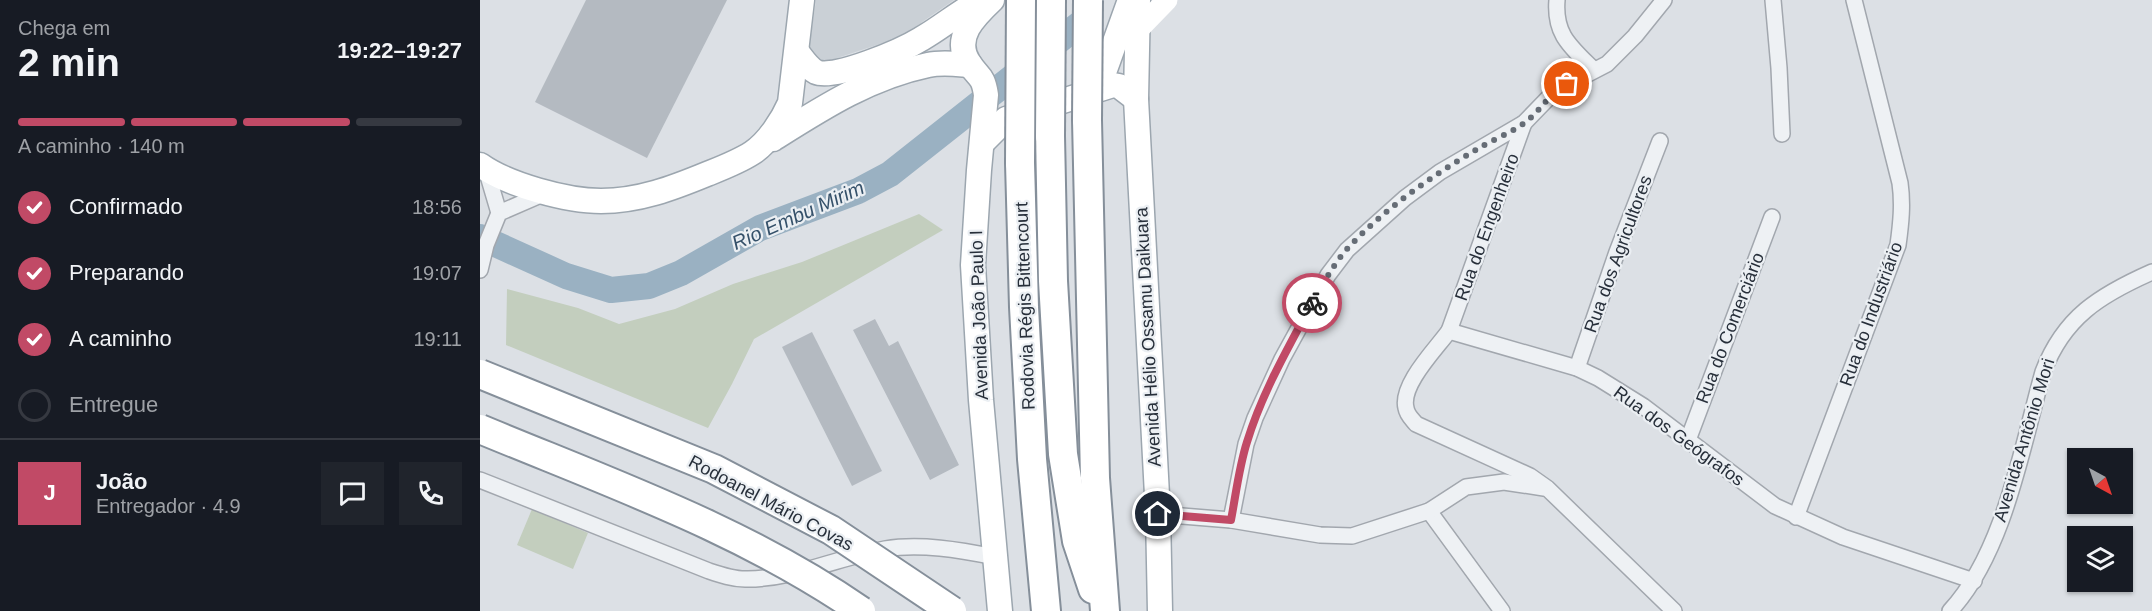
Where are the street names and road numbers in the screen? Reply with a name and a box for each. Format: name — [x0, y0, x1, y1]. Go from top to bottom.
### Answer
street label: Rua do Engenheiro — [1451, 151, 1523, 303]
street label: Rua dos Agricultores — [1580, 173, 1656, 335]
street label: Rodovia Régis Bittencourt — [1011, 202, 1039, 410]
street label: Avenida Hélio Ossamu Daikuara — [1131, 206, 1165, 467]
street label: Avenida João Paulo I — [966, 230, 992, 400]
street label: Rua do Industriário — [1836, 239, 1906, 389]
street label: Rua do Comerciário — [1692, 250, 1768, 406]
street label: Avenida Antônio Mori — [1990, 356, 2058, 524]
street label: Rua dos Geógrafos — [1610, 382, 1748, 490]
street label: Rodoanel Mário Covas — [685, 451, 857, 555]

